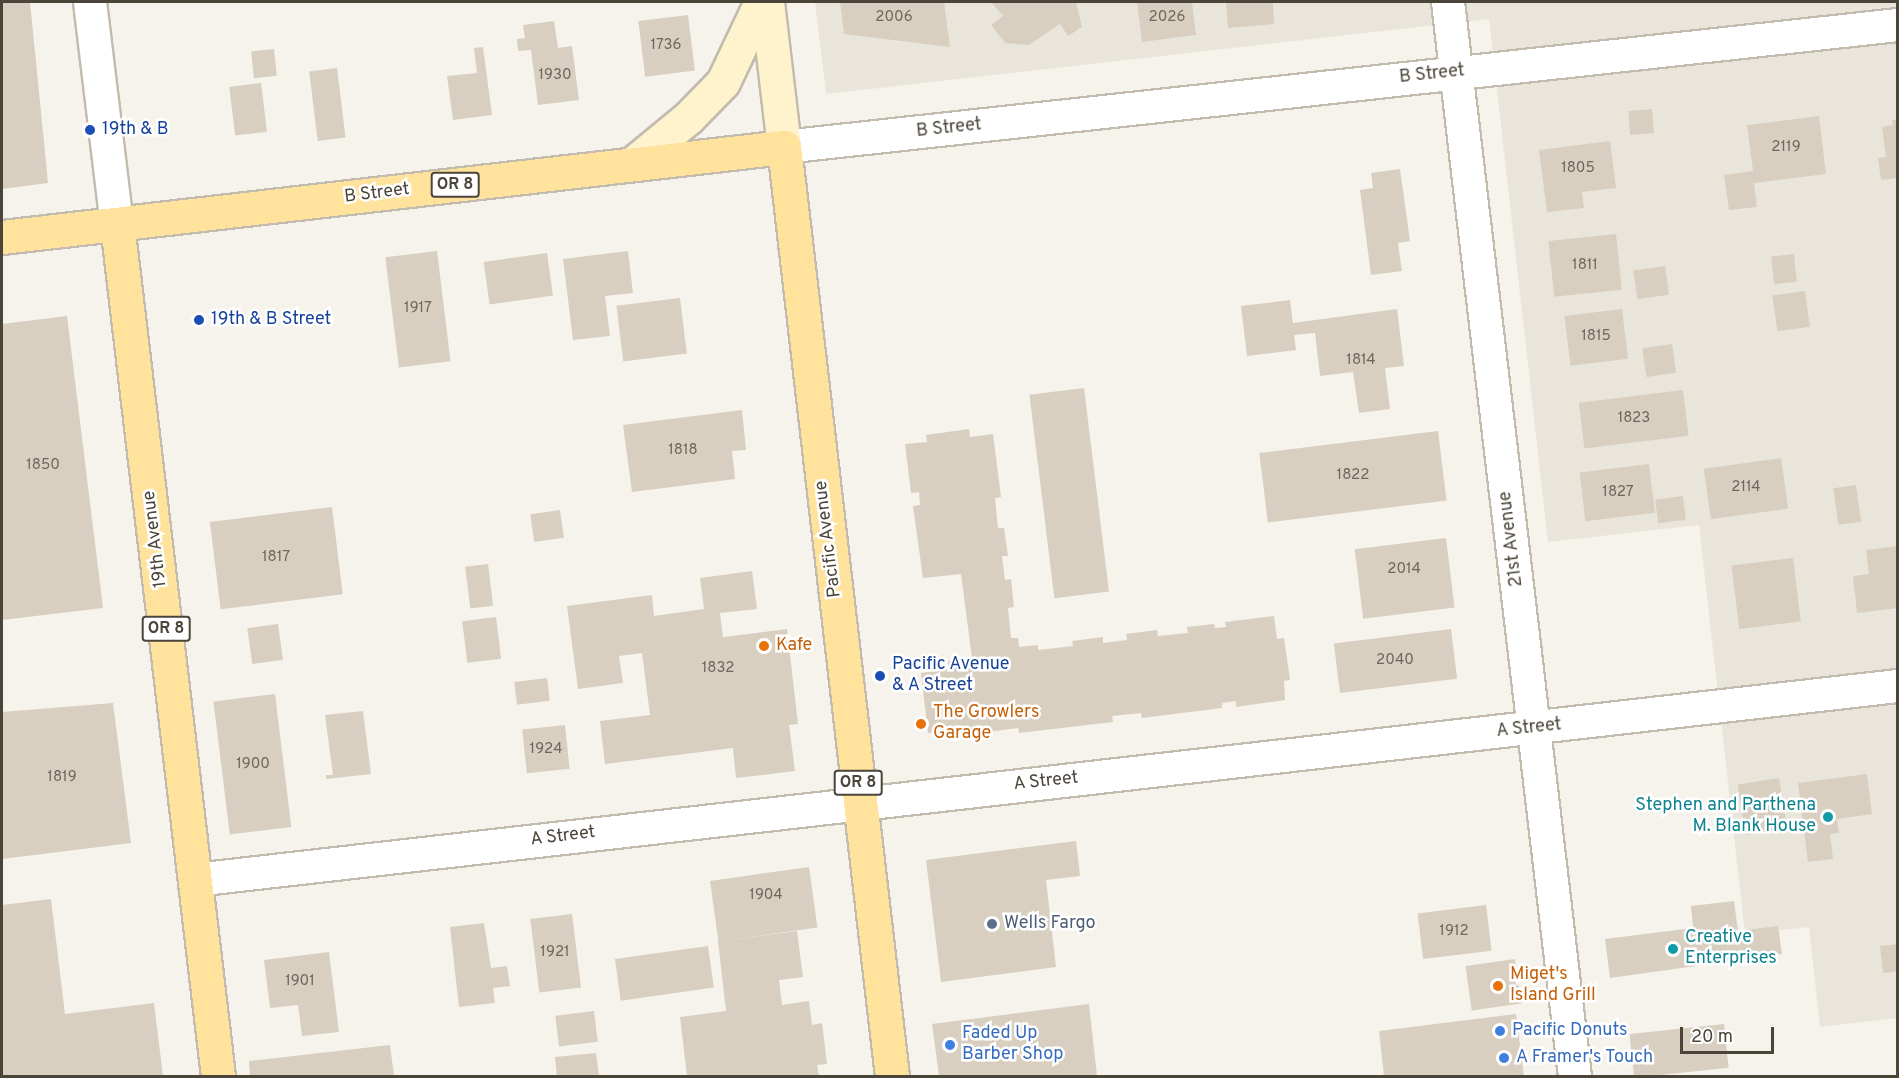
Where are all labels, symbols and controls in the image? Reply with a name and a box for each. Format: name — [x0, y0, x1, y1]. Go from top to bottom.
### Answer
house number: 2006 — [875, 9, 913, 27]
house number: 2026 — [1149, 9, 1185, 27]
house number: 1736 — [650, 37, 682, 55]
street label: B Street — [1398, 61, 1466, 89]
house number: 1930 — [538, 67, 572, 85]
street label: B Street — [915, 115, 983, 143]
place label: 19th & B — [102, 119, 168, 141]
marker: 19th & B — [83, 123, 97, 137]
house number: 2119 — [1771, 139, 1801, 157]
house number: 1805 — [1561, 160, 1595, 178]
road number: OR 8 — [430, 172, 480, 198]
street label: B Street — [343, 179, 411, 209]
house number: 1811 — [1572, 257, 1598, 275]
house number: 1917 — [404, 300, 432, 318]
place label: 19th & B Street — [211, 309, 331, 331]
marker: 19th & B Street — [192, 313, 206, 327]
house number: 1815 — [1581, 328, 1611, 346]
house number: 1814 — [1346, 352, 1376, 370]
house number: 1823 — [1618, 410, 1650, 428]
house number: 1818 — [668, 442, 698, 460]
house number: 1850 — [26, 457, 60, 475]
house number: 1822 — [1337, 467, 1369, 485]
street label: Pacific Avenue — [811, 479, 847, 599]
house number: 2114 — [1731, 479, 1761, 497]
house number: 1827 — [1602, 484, 1634, 502]
street label: 19th Avenue — [139, 489, 173, 589]
street label: 21st Avenue — [1495, 490, 1529, 588]
house number: 1817 — [262, 549, 290, 567]
house number: 2014 — [1387, 561, 1421, 579]
road number: OR 8 — [140, 616, 192, 642]
place label: Kafe — [776, 635, 812, 657]
marker: Kafe — [757, 639, 771, 653]
house number: 2040 — [1376, 652, 1414, 670]
place label: Pacific Avenue & A Street — [892, 655, 1010, 698]
house number: 1832 — [702, 660, 734, 678]
marker: Pacific Avenue & A Street — [873, 669, 887, 683]
place label: The Growlers Garage — [933, 703, 1039, 746]
street label: A Street — [1495, 715, 1563, 743]
marker: The Growlers Garage — [914, 717, 928, 731]
house number: 1924 — [530, 741, 562, 759]
house number: 1900 — [236, 756, 270, 774]
street label: A Street — [1012, 768, 1080, 796]
house number: 1819 — [47, 769, 77, 787]
road number: OR 8 — [832, 770, 884, 796]
place label: Stephen and Parthena M. Blank House — [1635, 796, 1816, 838]
marker: Stephen and Parthena M. Blank House — [1821, 810, 1835, 824]
street label: A Street — [529, 822, 597, 852]
house number: 1904 — [749, 887, 783, 905]
place label: Wells Fargo — [1004, 913, 1096, 935]
marker: Wells Fargo — [985, 917, 999, 931]
house number: 1912 — [1439, 923, 1469, 941]
place label: Creative Enterprises — [1685, 928, 1777, 970]
marker: Creative Enterprises — [1666, 942, 1680, 956]
house number: 1921 — [540, 944, 570, 962]
place label: Miget's Island Grill — [1510, 965, 1596, 1008]
house number: 1901 — [285, 973, 315, 991]
marker: Miget's Island Grill — [1491, 979, 1505, 993]
scale bar — [1683, 1015, 1778, 1053]
place label: Pacific Donuts — [1512, 1020, 1627, 1042]
place label: Faded Up Barber Shop — [962, 1024, 1063, 1066]
marker: Pacific Donuts — [1493, 1024, 1507, 1038]
text: 20 m — [1691, 1026, 1733, 1049]
marker: Faded Up Barber Shop — [943, 1038, 957, 1052]
place label: A Framer's Touch — [1516, 1047, 1655, 1069]
marker: A Framer's Touch — [1497, 1051, 1511, 1065]

